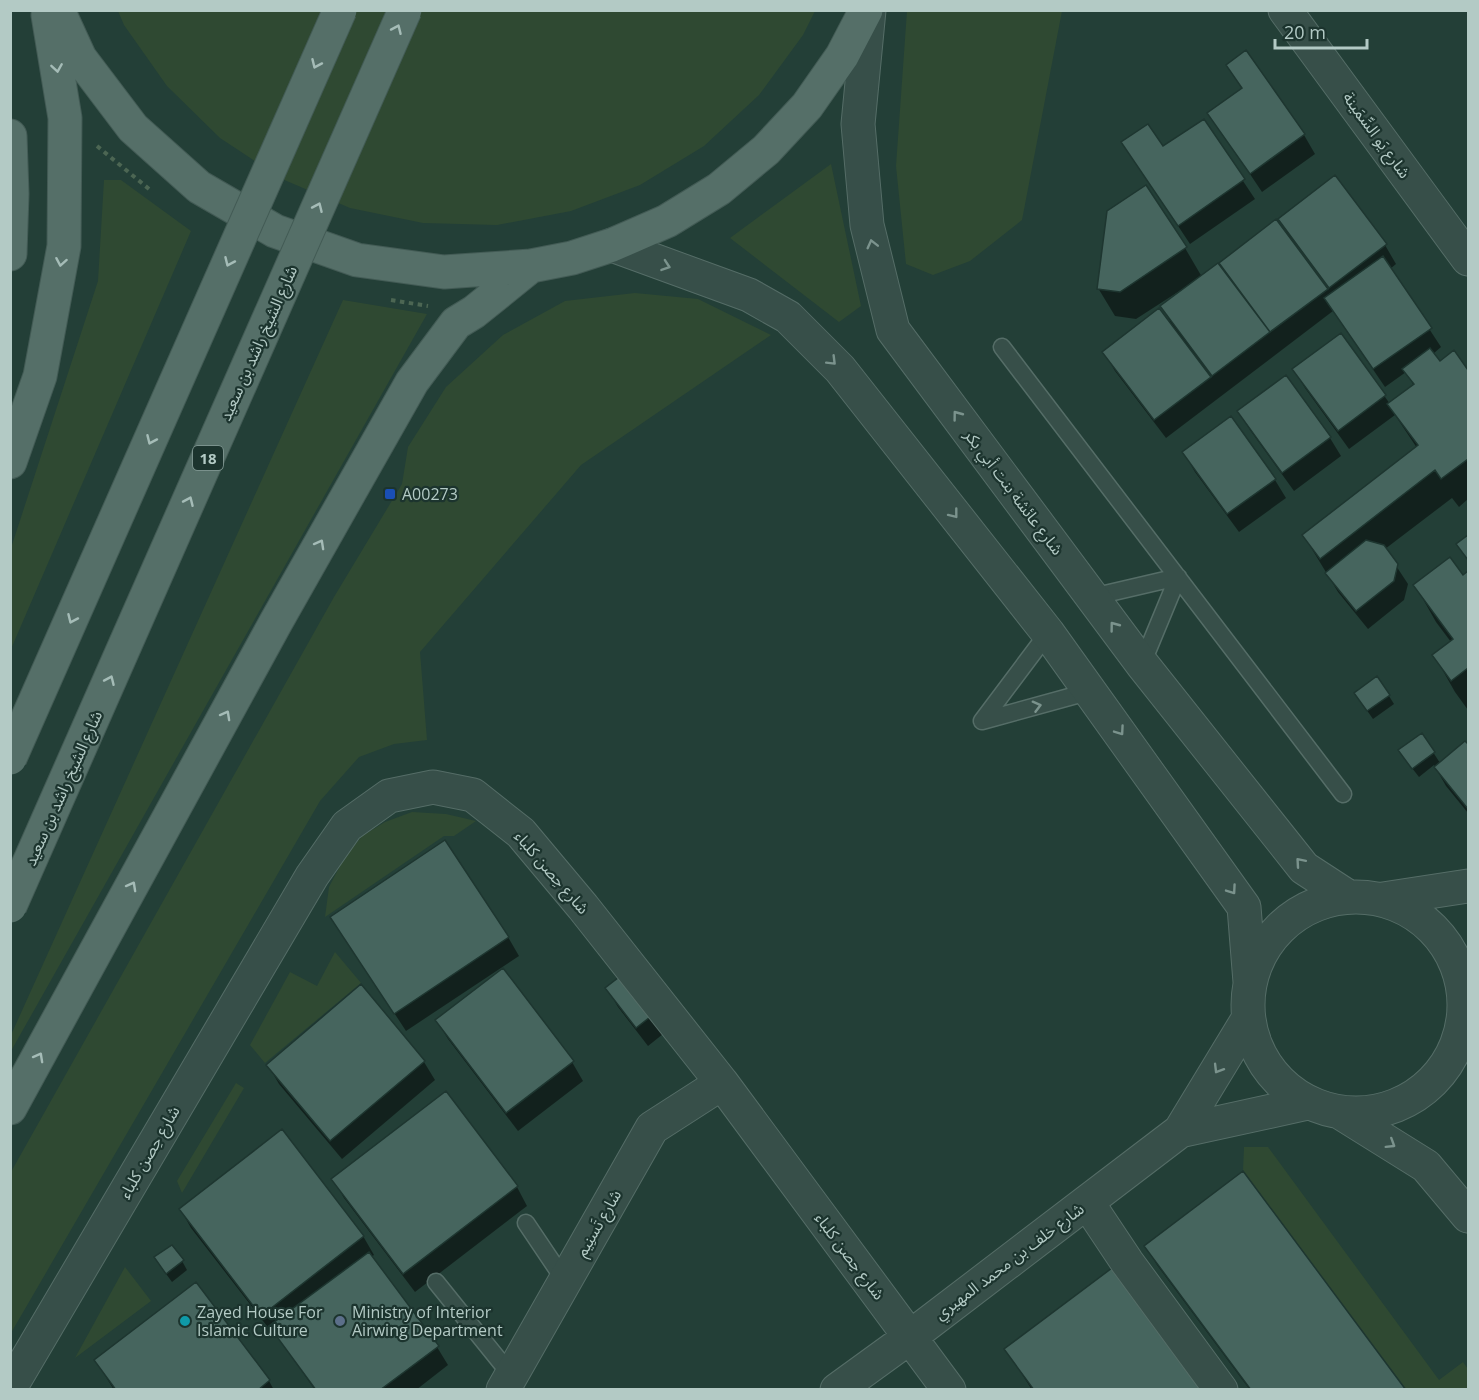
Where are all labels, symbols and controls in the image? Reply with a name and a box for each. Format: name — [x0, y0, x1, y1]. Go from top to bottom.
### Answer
scale bar — [1275, 12, 1366, 50]
text: 20 m — [1284, 20, 1326, 44]
one-way arrow — [389, 24, 401, 35]
one-way arrow — [312, 58, 324, 69]
one-way arrow — [50, 63, 63, 73]
street label: شارع يَو السِّمَينة — [1337, 87, 1416, 184]
one-way arrow — [311, 203, 323, 214]
one-way arrow — [866, 239, 879, 249]
one-way arrow — [224, 255, 236, 266]
one-way arrow — [55, 257, 68, 267]
one-way arrow — [660, 259, 671, 272]
street label: شارع الشيخ راشد بن سعيد — [214, 262, 304, 425]
one-way arrow — [825, 354, 836, 365]
one-way arrow — [953, 411, 964, 422]
street label: شارع عائشة بنت أبي بكر — [957, 424, 1069, 561]
one-way arrow — [146, 434, 158, 445]
road number: 18 — [193, 446, 223, 470]
place label: A00273 — [402, 483, 458, 505]
marker: A00273 — [383, 487, 397, 501]
one-way arrow — [182, 497, 194, 508]
one-way arrow — [947, 507, 958, 518]
one-way arrow — [313, 540, 325, 550]
one-way arrow — [67, 612, 79, 623]
one-way arrow — [1110, 622, 1121, 633]
one-way arrow — [103, 675, 115, 686]
one-way arrow — [1031, 701, 1041, 713]
street label: شارع الشيخ راشد بن سعيد — [19, 707, 109, 870]
one-way arrow — [219, 710, 230, 721]
one-way arrow — [1112, 725, 1123, 736]
street label: شارع حِصن كلباء — [508, 826, 594, 920]
one-way arrow — [1296, 858, 1307, 868]
one-way arrow — [125, 881, 136, 892]
one-way arrow — [1225, 884, 1236, 895]
one-way arrow — [32, 1052, 43, 1063]
one-way arrow — [1213, 1063, 1225, 1073]
street label: شارع حِصن كلباء — [113, 1102, 186, 1203]
one-way arrow — [1384, 1136, 1395, 1147]
street label: شارع تَسنِيم — [570, 1185, 628, 1262]
street label: شارع خلف بن محمد المهيري — [930, 1198, 1089, 1326]
street label: شارع حِصن كلباء — [808, 1208, 890, 1305]
place label: Zayed House For Islamic Culture — [197, 1301, 323, 1341]
place label: Ministry of Interior Airwing Department — [352, 1301, 503, 1341]
marker: Zayed House For Islamic Culture — [178, 1314, 192, 1328]
marker: Ministry of Interior Airwing Department — [333, 1314, 347, 1328]

